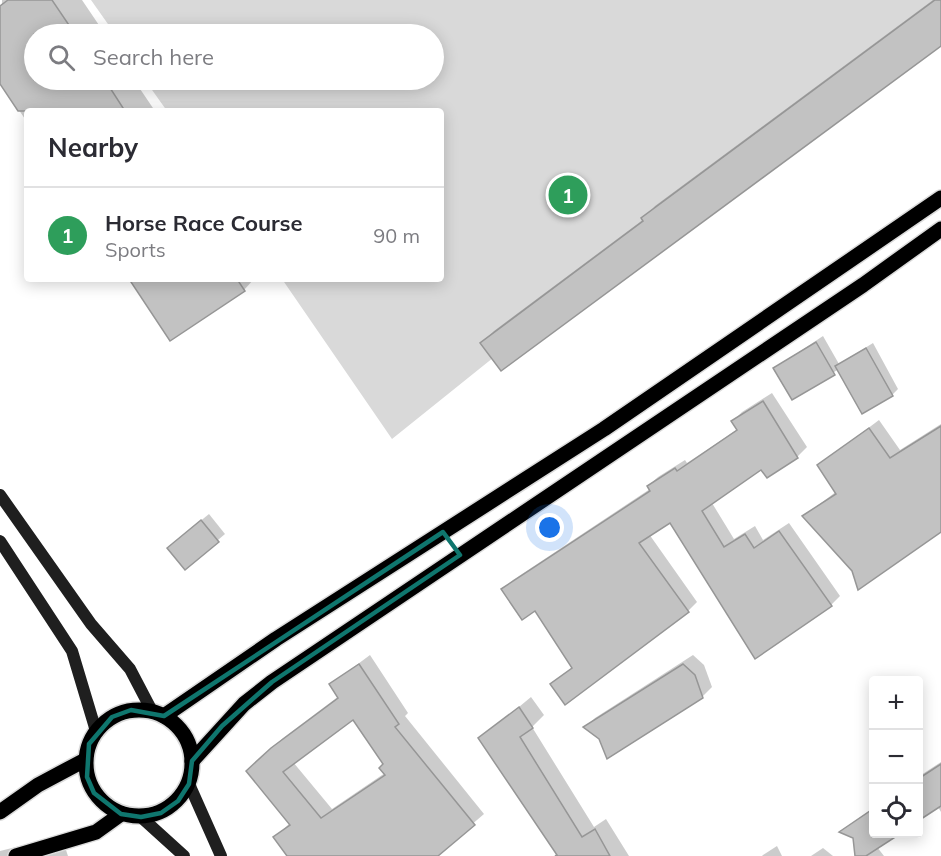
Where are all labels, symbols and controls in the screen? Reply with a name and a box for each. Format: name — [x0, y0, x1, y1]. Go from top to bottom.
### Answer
search box — [24, 24, 444, 90]
icon: search — [45, 41, 78, 74]
text: Search here — [93, 43, 214, 71]
text: Nearby — [48, 131, 138, 164]
pin: 1 — [548, 172, 588, 218]
text: Horse Race Course — [105, 209, 303, 237]
text: 1 — [62, 223, 74, 248]
text: 90 m — [373, 223, 420, 248]
text: Sports — [105, 237, 166, 262]
your location — [535, 513, 564, 542]
map controls — [869, 676, 923, 838]
button: + — [869, 676, 923, 730]
button: − — [869, 730, 923, 784]
button: locate — [869, 784, 923, 838]

